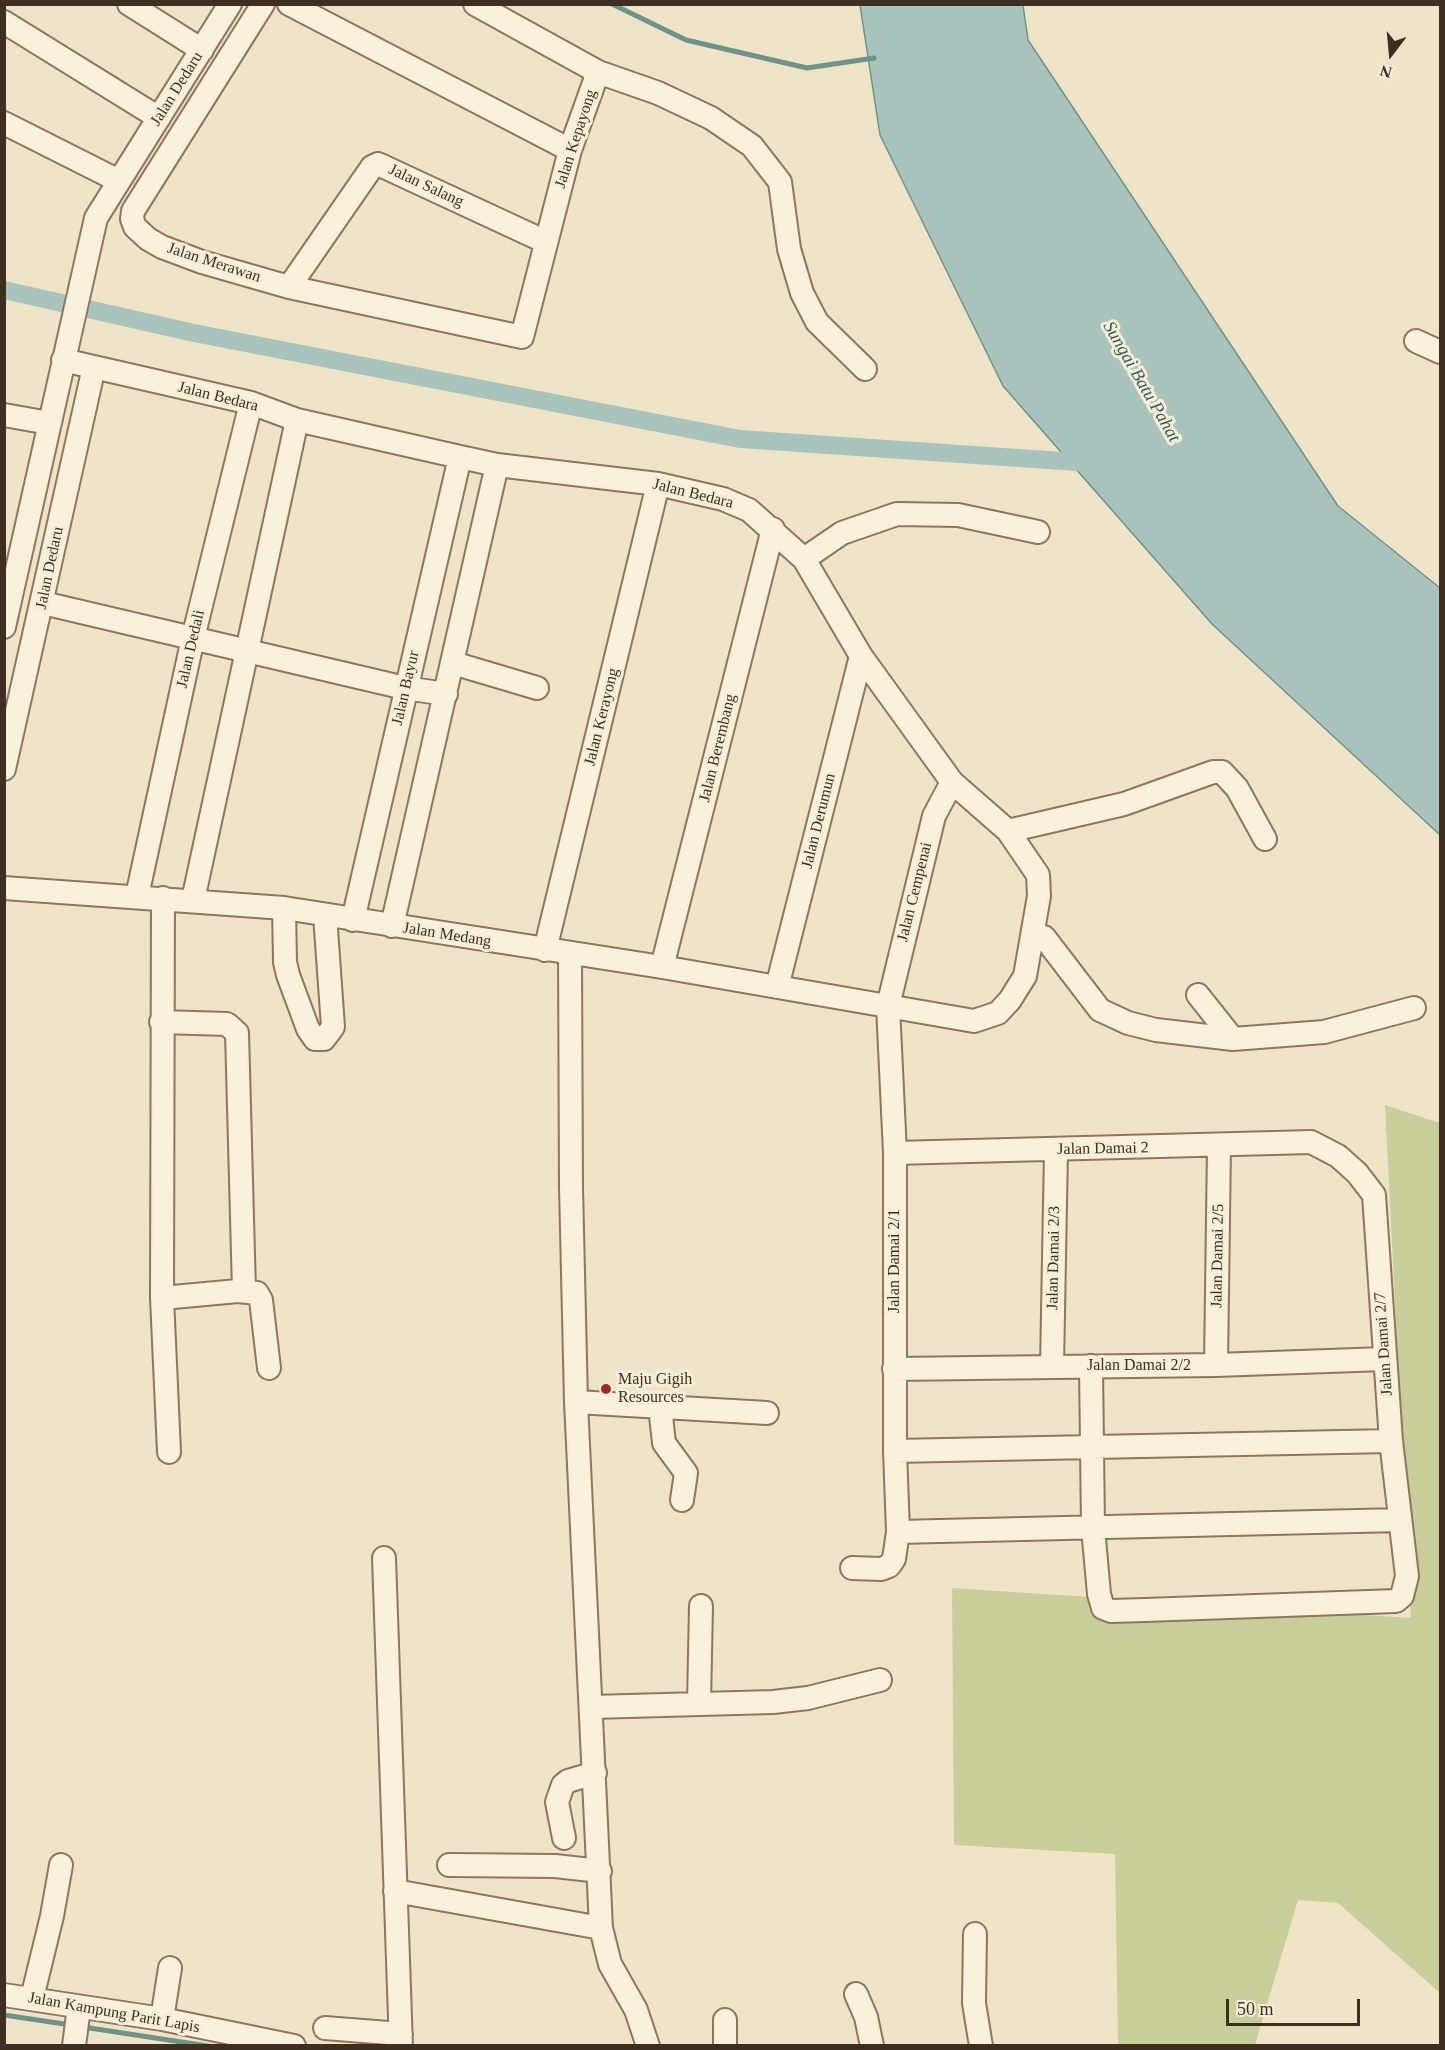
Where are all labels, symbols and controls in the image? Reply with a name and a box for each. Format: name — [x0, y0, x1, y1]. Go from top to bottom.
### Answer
north arrow — [1361, 24, 1421, 84]
street label: Jalan Dedaru — [147, 48, 207, 130]
text: N — [1378, 62, 1394, 82]
street label: Jalan Kepayong — [551, 87, 601, 191]
street label: Jalan Salang — [385, 160, 467, 212]
street label: Jalan Merawan — [165, 239, 263, 287]
water label: Sungai Batu Pahat — [1098, 318, 1184, 446]
street label: Jalan Bedara — [176, 378, 260, 416]
street label: Jalan Bedara — [651, 475, 735, 513]
street label: Jalan Dedaru — [32, 525, 68, 611]
street label: Jalan Dedali — [173, 608, 209, 690]
street label: Jalan Bayur — [388, 649, 424, 727]
street label: Jalan Kerayong — [581, 666, 623, 768]
street label: Jalan Berembang — [695, 692, 741, 804]
street label: Jalan Derumun — [798, 771, 840, 871]
street label: Jalan Cempenai — [893, 840, 937, 944]
street label: Jalan Medang — [401, 919, 493, 951]
street label: Jalan Damai 2 — [1057, 1139, 1149, 1159]
street label: Jalan Damai 2/5 — [1207, 1204, 1229, 1308]
street label: Jalan Damai 2/3 — [1043, 1206, 1065, 1310]
street label: Jalan Damai 2/1 — [885, 1209, 905, 1313]
street label: Jalan Damai 2/7 — [1371, 1291, 1397, 1397]
street label: Jalan Damai 2/2 — [1087, 1356, 1191, 1376]
place label: Maju Gigih Resources — [618, 1370, 692, 1408]
marker: Maju Gigih Resources — [599, 1382, 613, 1396]
scale bar — [1229, 1987, 1362, 2025]
street label: Jalan Kampung Parit Lapis — [27, 1988, 201, 2038]
text: 50 m — [1237, 1999, 1274, 2019]

